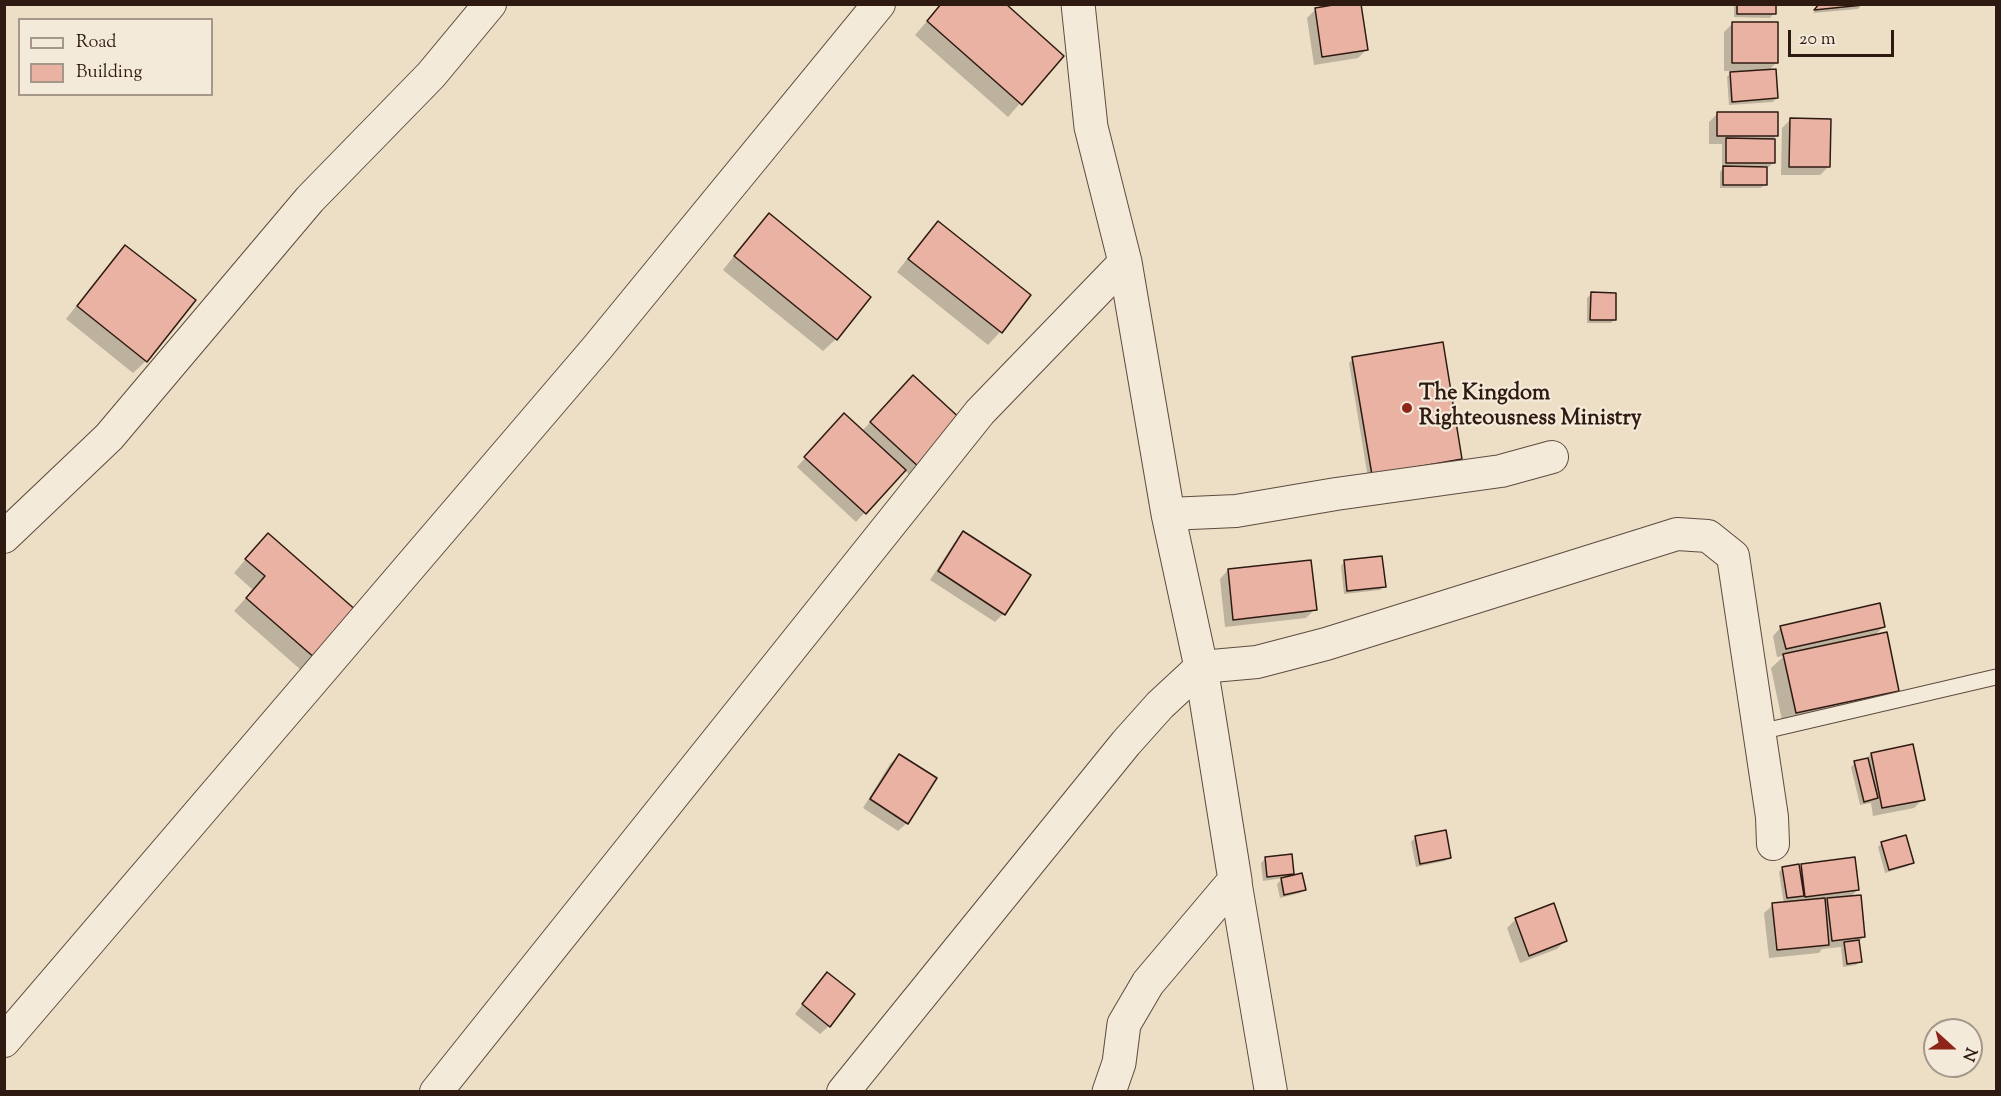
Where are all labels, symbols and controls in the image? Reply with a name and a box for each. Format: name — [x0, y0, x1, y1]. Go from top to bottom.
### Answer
legend — [18, 18, 213, 96]
scale bar — [1791, 18, 1898, 56]
text: 20 m — [1799, 27, 1836, 53]
text: Road — [76, 30, 116, 56]
text: Building — [76, 60, 142, 86]
place label: The Kingdom Righteousness Ministry — [1419, 382, 1642, 434]
marker: The Kingdom Righteousness Ministry — [1400, 401, 1414, 415]
north arrow — [1923, 1018, 1983, 1078]
text: N — [1955, 1044, 1981, 1064]

